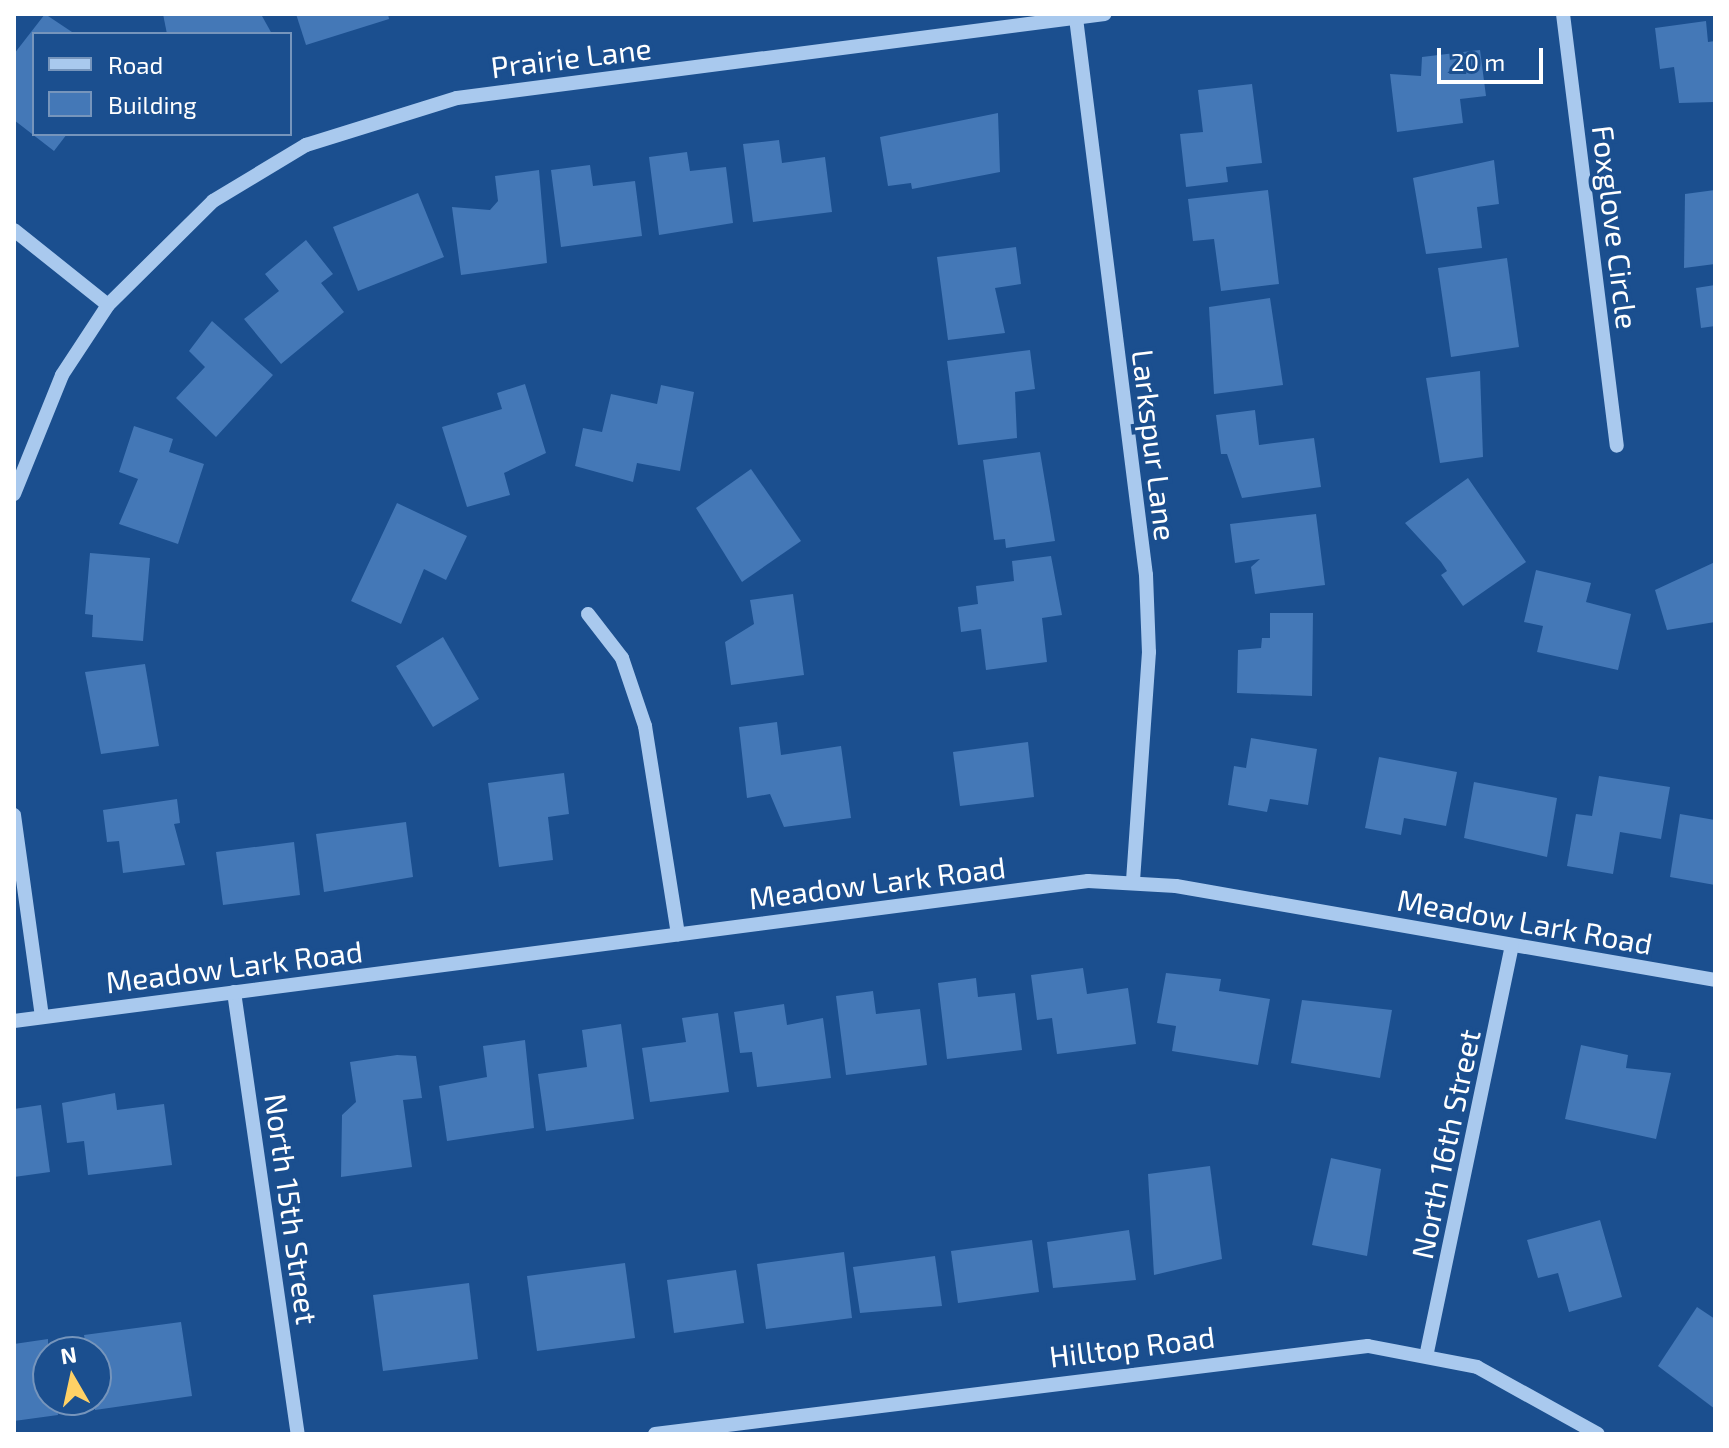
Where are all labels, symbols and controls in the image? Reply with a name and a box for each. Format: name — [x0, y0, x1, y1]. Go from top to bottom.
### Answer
street label: Prairie Lane — [489, 29, 653, 85]
legend — [32, 32, 292, 136]
scale bar — [1441, 32, 1547, 82]
text: 20 m — [1451, 47, 1505, 76]
text: Road — [108, 50, 163, 79]
text: Building — [108, 90, 197, 119]
street label: Foxglove Circle — [1586, 123, 1646, 331]
street label: Larkspur Lane — [1125, 347, 1185, 543]
street label: Meadow Lark Road — [746, 848, 1008, 916]
street label: Meadow Lark Road — [1394, 881, 1656, 961]
street label: Meadow Lark Road — [103, 932, 365, 1000]
street label: North 16th Street — [1403, 1026, 1487, 1262]
street label: North 15th Street — [258, 1091, 326, 1327]
street label: Hilltop Road — [1047, 1318, 1217, 1374]
north arrow — [32, 1336, 112, 1416]
text: N — [59, 1340, 78, 1368]

